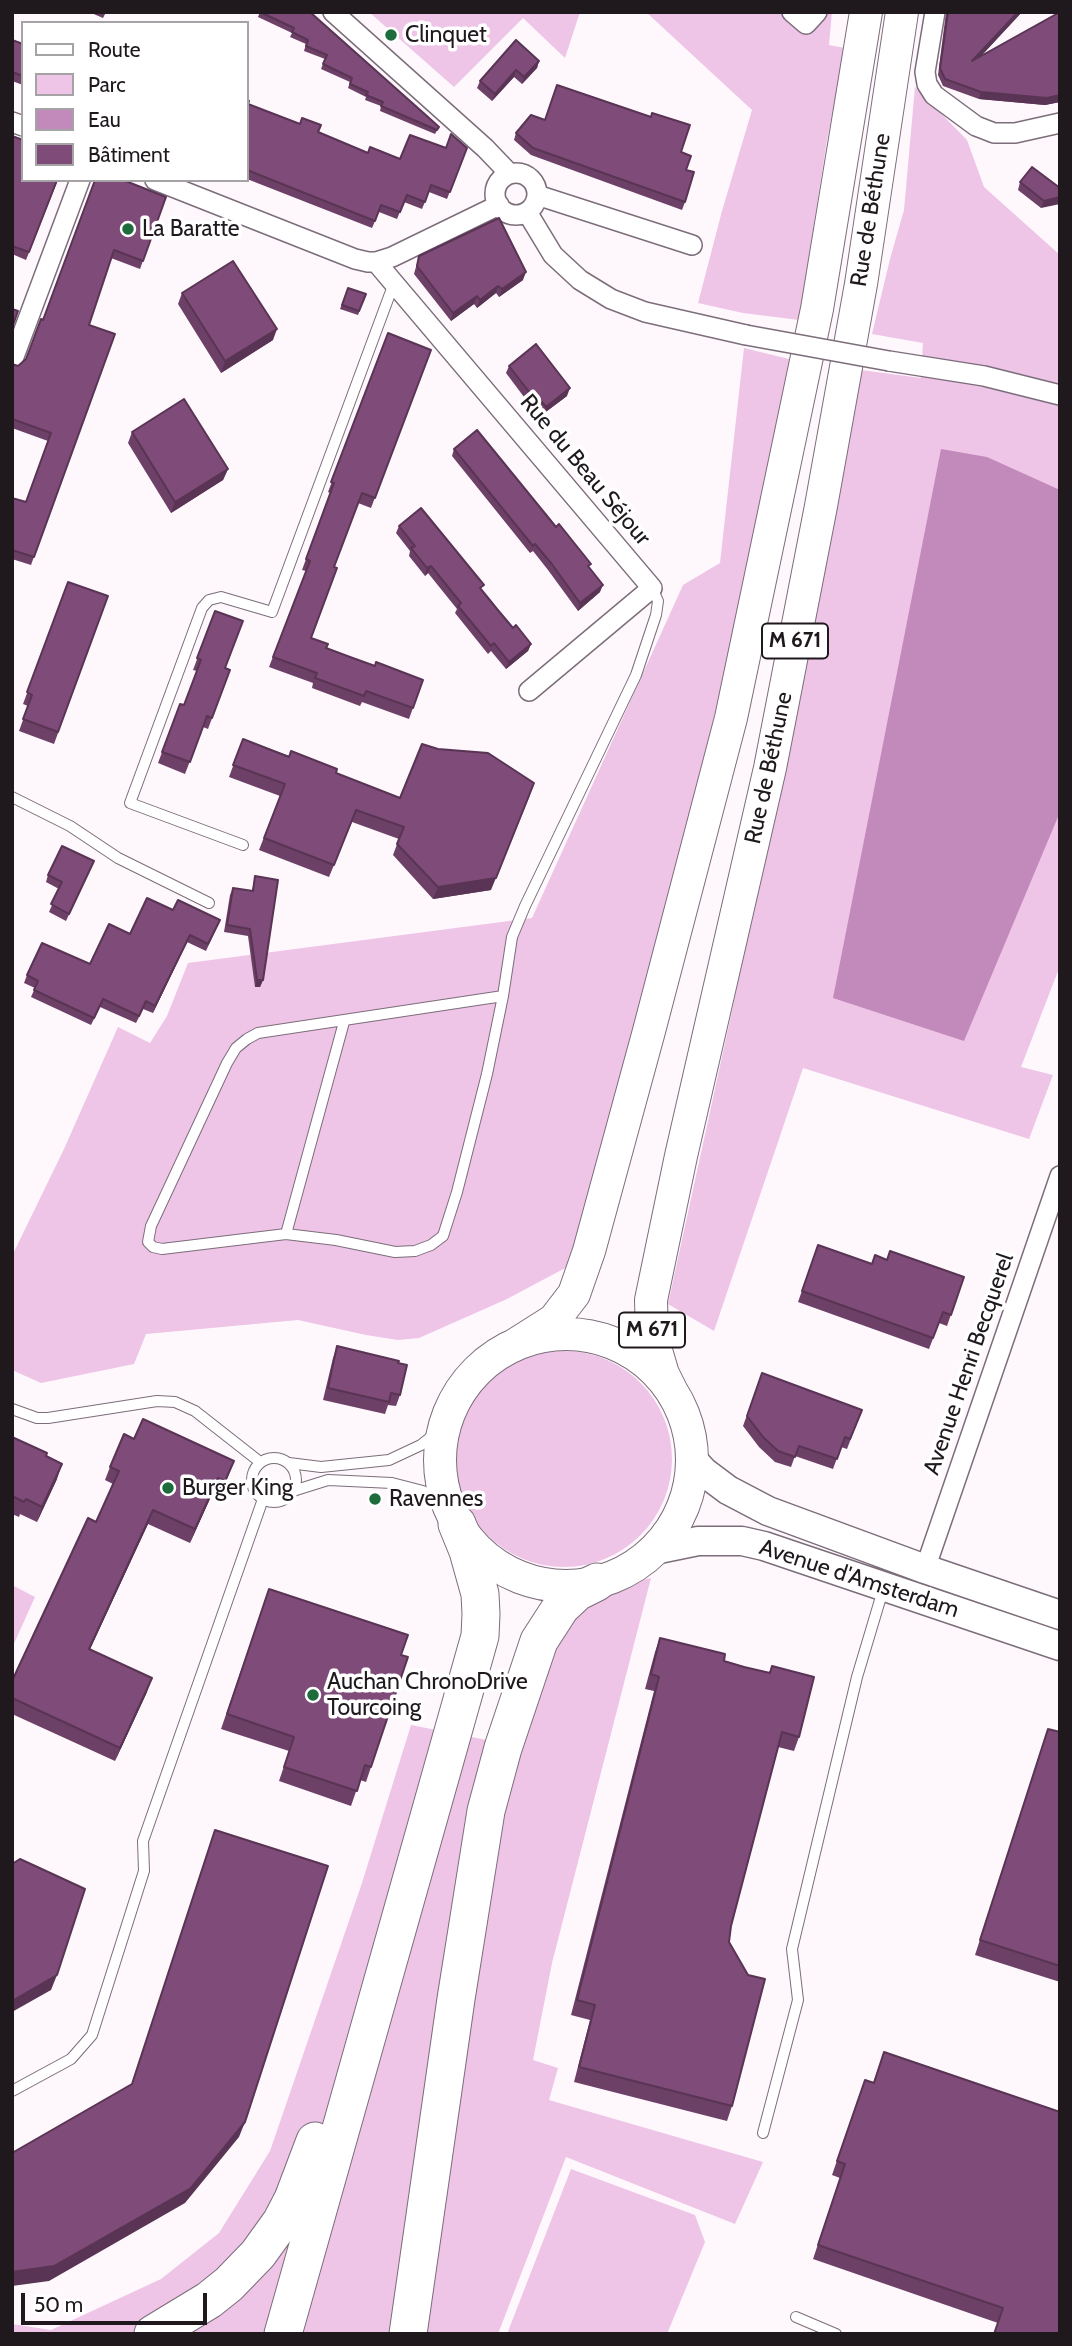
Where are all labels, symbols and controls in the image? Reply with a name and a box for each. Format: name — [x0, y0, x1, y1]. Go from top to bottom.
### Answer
legend — [21, 21, 248, 182]
place label: Clinquet — [405, 21, 487, 49]
marker: Clinquet — [383, 27, 399, 43]
text: Route — [88, 37, 141, 62]
text: Parc — [88, 72, 126, 97]
text: Eau — [88, 107, 121, 132]
street label: Rue de Béthune — [845, 131, 897, 289]
text: Bâtiment — [88, 142, 170, 167]
place label: La Baratte — [142, 215, 240, 243]
marker: La Baratte — [120, 221, 136, 237]
street label: Rue du Beau Séjour — [514, 389, 656, 551]
road number: M 671 — [762, 624, 828, 658]
street label: Rue de Béthune — [739, 689, 799, 847]
street label: Avenue Henri Becquerel — [918, 1250, 1020, 1478]
road number: M 671 — [619, 1312, 685, 1348]
place label: Burger King — [182, 1474, 293, 1502]
marker: Burger King — [160, 1480, 176, 1496]
place label: Ravennes — [389, 1485, 483, 1513]
marker: Ravennes — [367, 1491, 383, 1507]
street label: Avenue d'Amsterdam — [756, 1534, 962, 1624]
place label: Auchan ChronoDrive Tourcoing — [327, 1668, 528, 1722]
marker: Auchan ChronoDrive Tourcoing — [305, 1687, 321, 1703]
scale bar — [24, 2280, 210, 2324]
text: 50 m — [34, 2292, 83, 2317]

